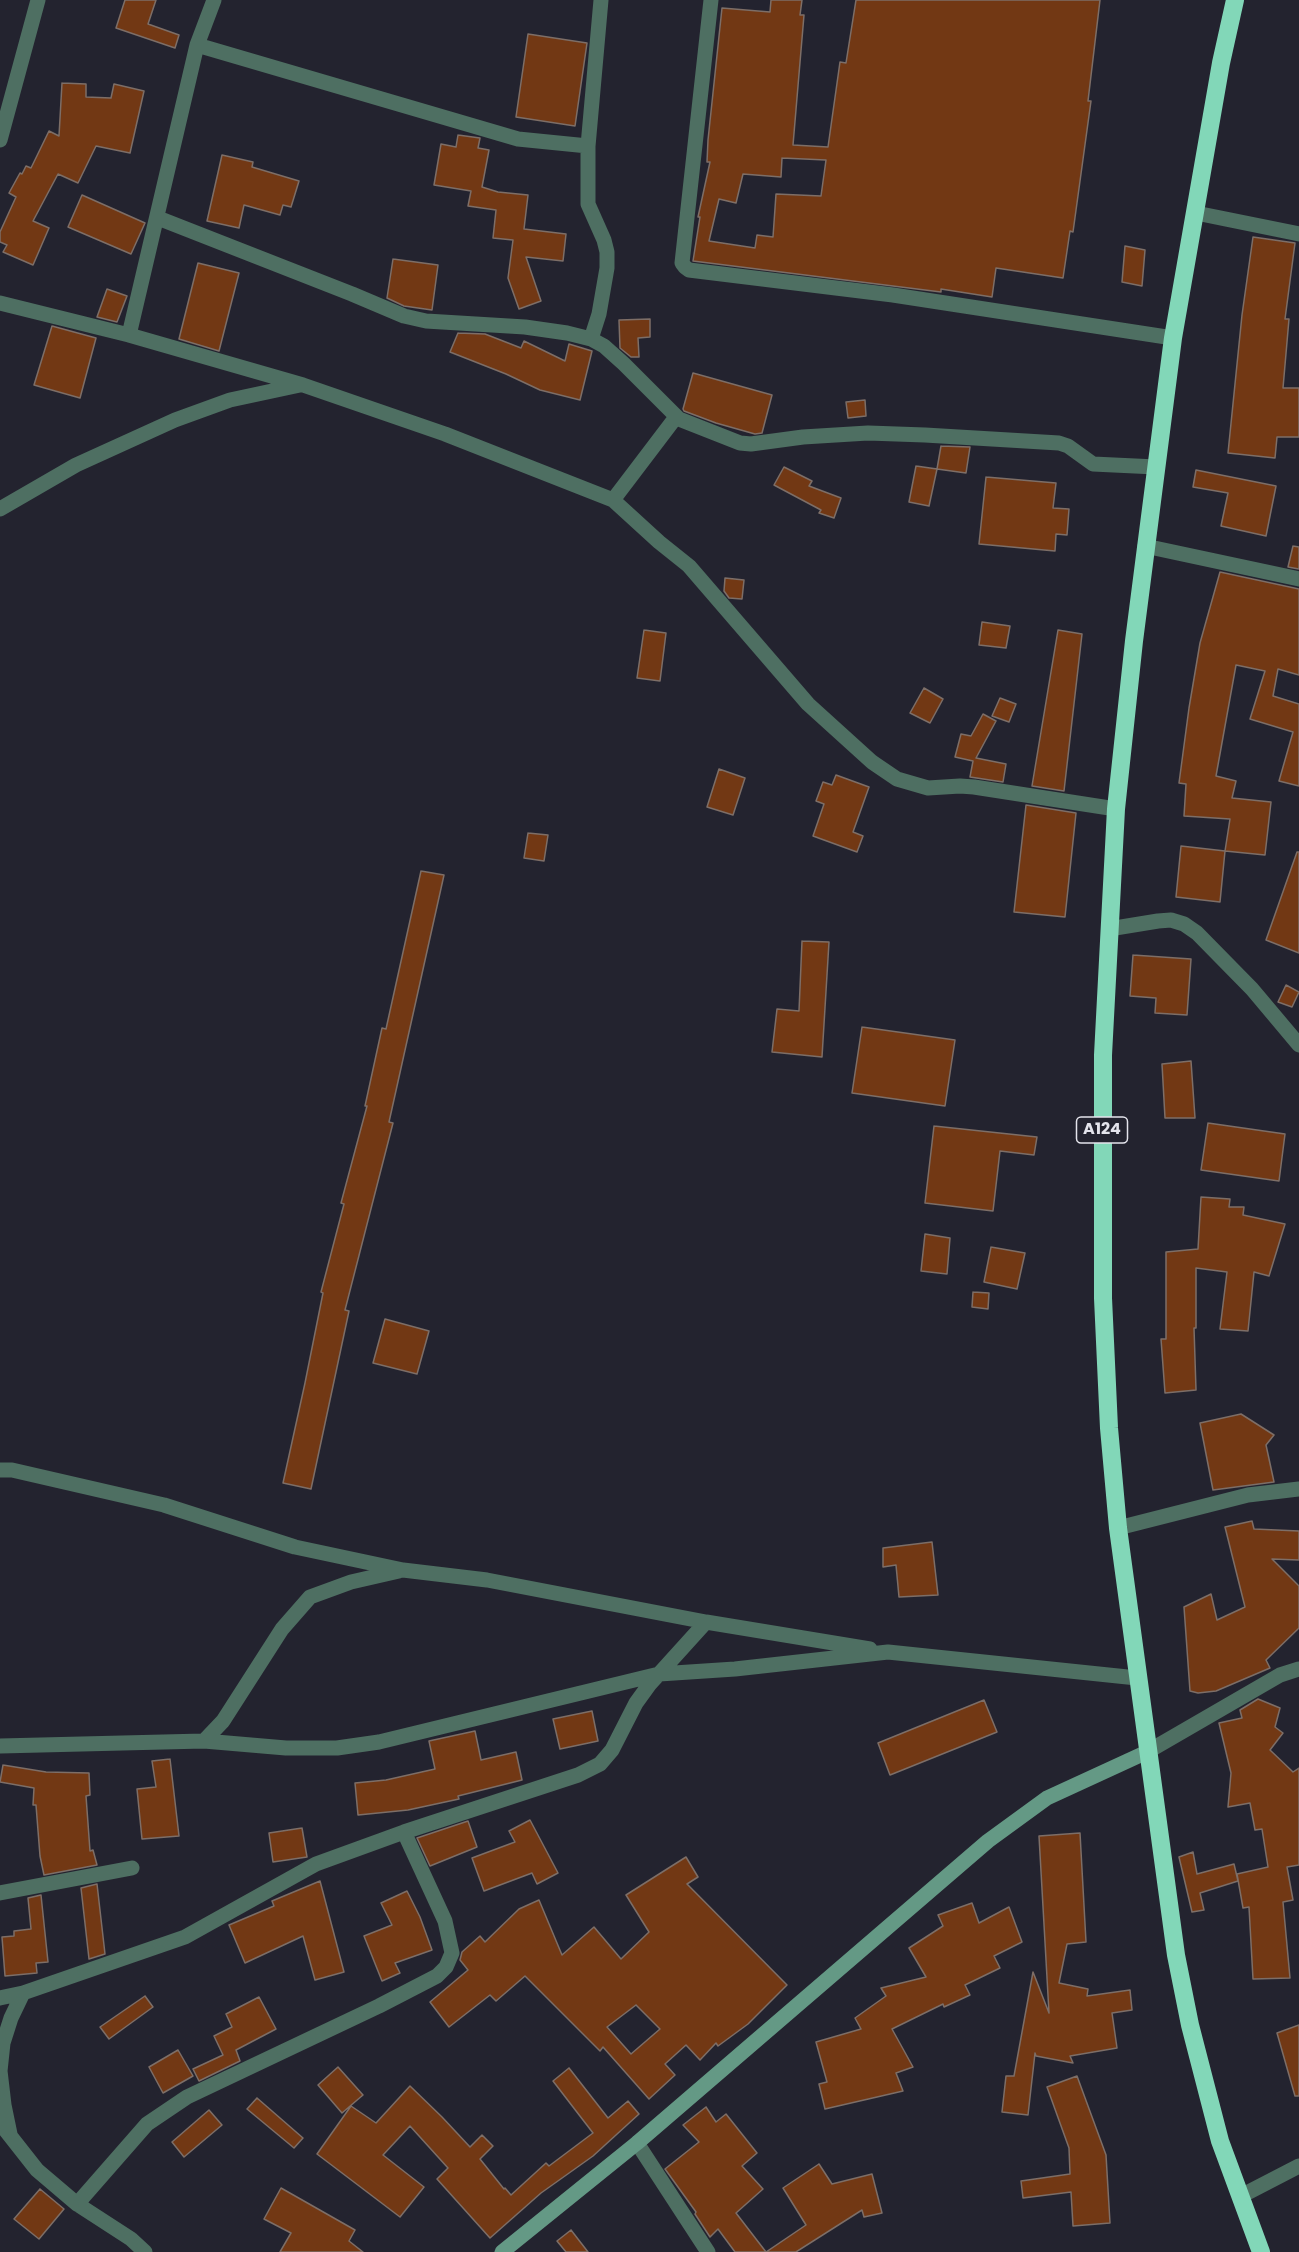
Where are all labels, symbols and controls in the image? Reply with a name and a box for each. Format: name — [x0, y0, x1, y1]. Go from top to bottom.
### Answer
road number: A124 — [1076, 1117, 1128, 1143]

